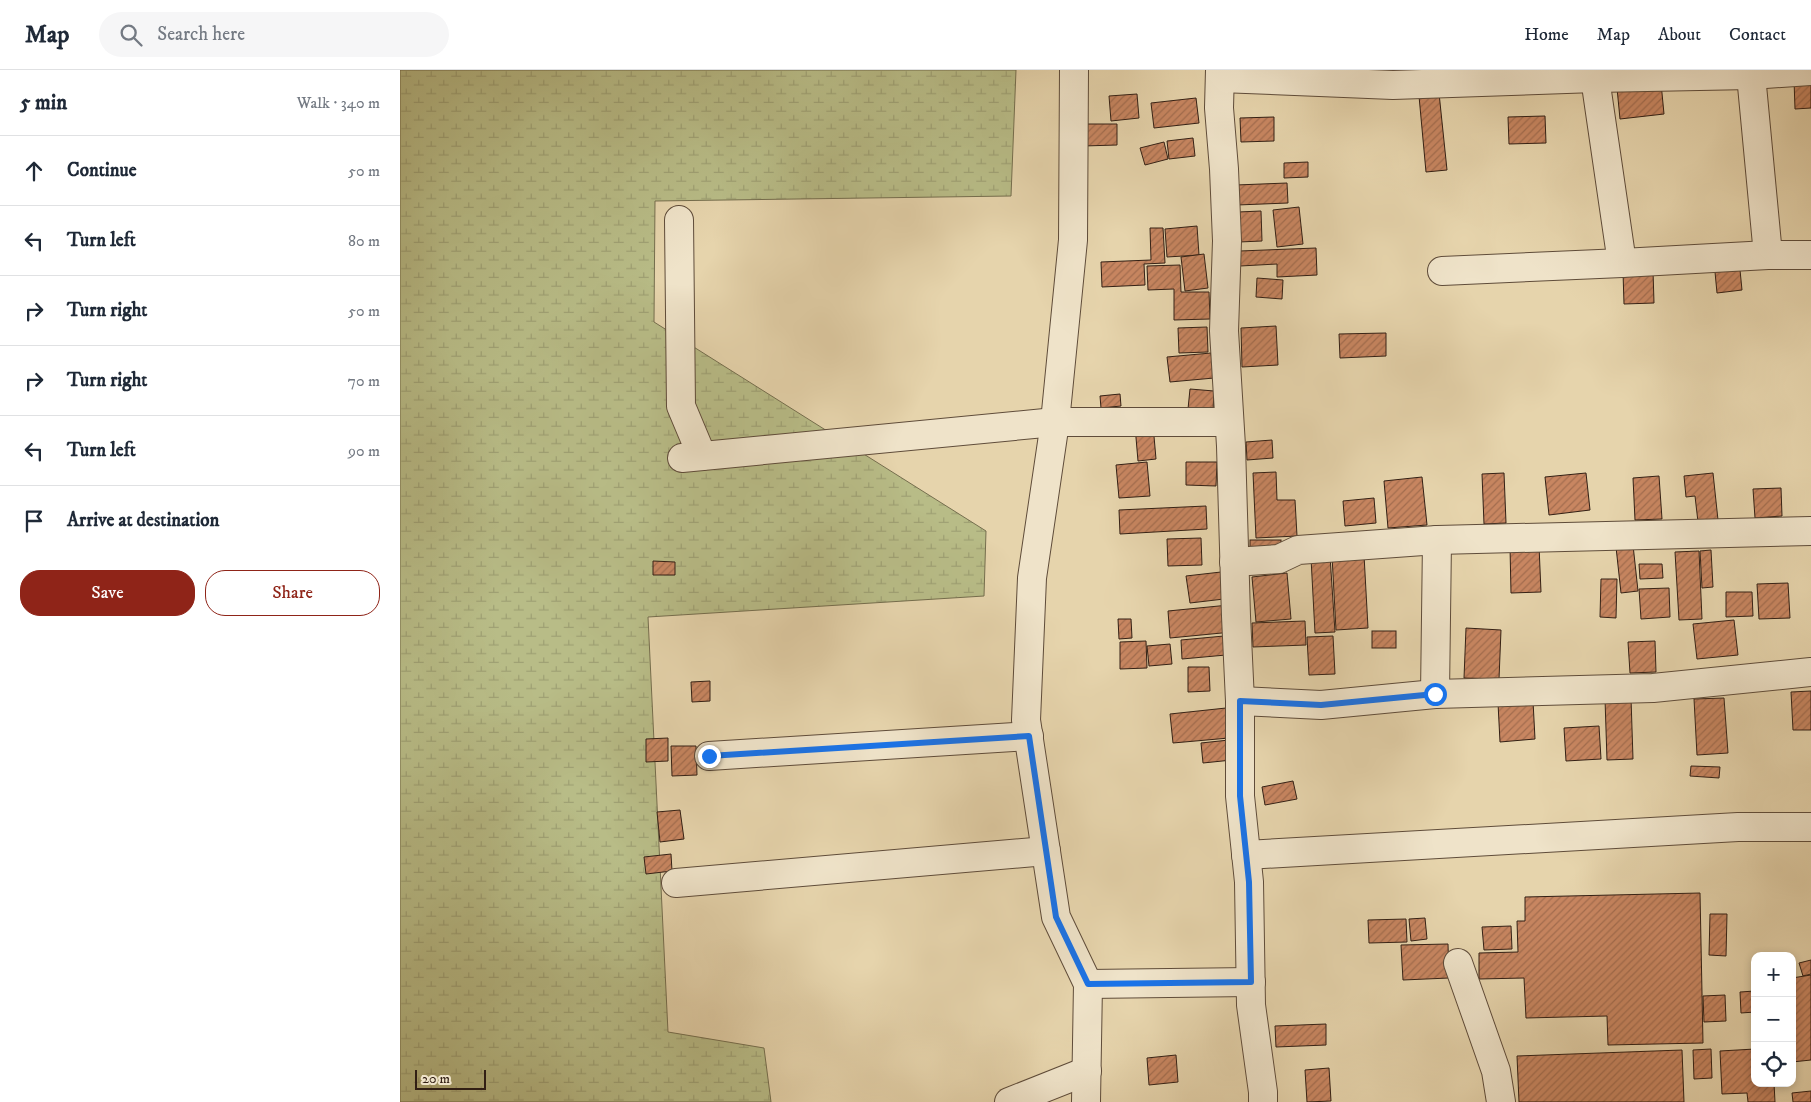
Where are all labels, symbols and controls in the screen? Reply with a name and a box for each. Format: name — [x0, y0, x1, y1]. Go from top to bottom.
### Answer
search box — [99, 12, 449, 57]
text: Map — [25, 20, 69, 50]
icon: search — [117, 21, 145, 49]
text: Search here — [157, 23, 245, 46]
text: Home — [1524, 24, 1569, 46]
text: Map — [1597, 24, 1630, 46]
text: About — [1658, 24, 1701, 46]
text: Contact — [1729, 24, 1786, 46]
text: 5 min — [20, 90, 67, 116]
text: Walk · 340 m — [297, 93, 380, 113]
icon: ahead — [20, 157, 48, 185]
text: Continue — [67, 159, 137, 182]
text: 50 m — [348, 161, 380, 181]
icon: left — [20, 227, 48, 255]
text: Turn left — [67, 229, 136, 252]
text: 80 m — [348, 231, 380, 251]
icon: right — [20, 297, 48, 325]
text: Turn right — [67, 299, 147, 322]
text: 50 m — [348, 301, 380, 321]
icon: right — [20, 367, 48, 395]
text: Turn right — [67, 369, 147, 392]
text: 70 m — [348, 371, 380, 391]
icon: left — [20, 437, 48, 465]
text: Turn left — [67, 439, 136, 462]
text: 90 m — [348, 441, 380, 461]
icon: arrive — [20, 507, 48, 535]
text: Arrive at destination — [67, 509, 219, 532]
button: Save — [20, 570, 195, 616]
button: Share — [205, 570, 380, 616]
route start — [1424, 683, 1447, 706]
route end — [698, 745, 721, 768]
map controls — [1751, 952, 1796, 1087]
button: + — [1751, 952, 1796, 997]
button: − — [1751, 997, 1796, 1042]
button: locate — [1751, 1042, 1796, 1087]
scale bar — [415, 1067, 486, 1090]
text: 20 m — [422, 1070, 450, 1088]

